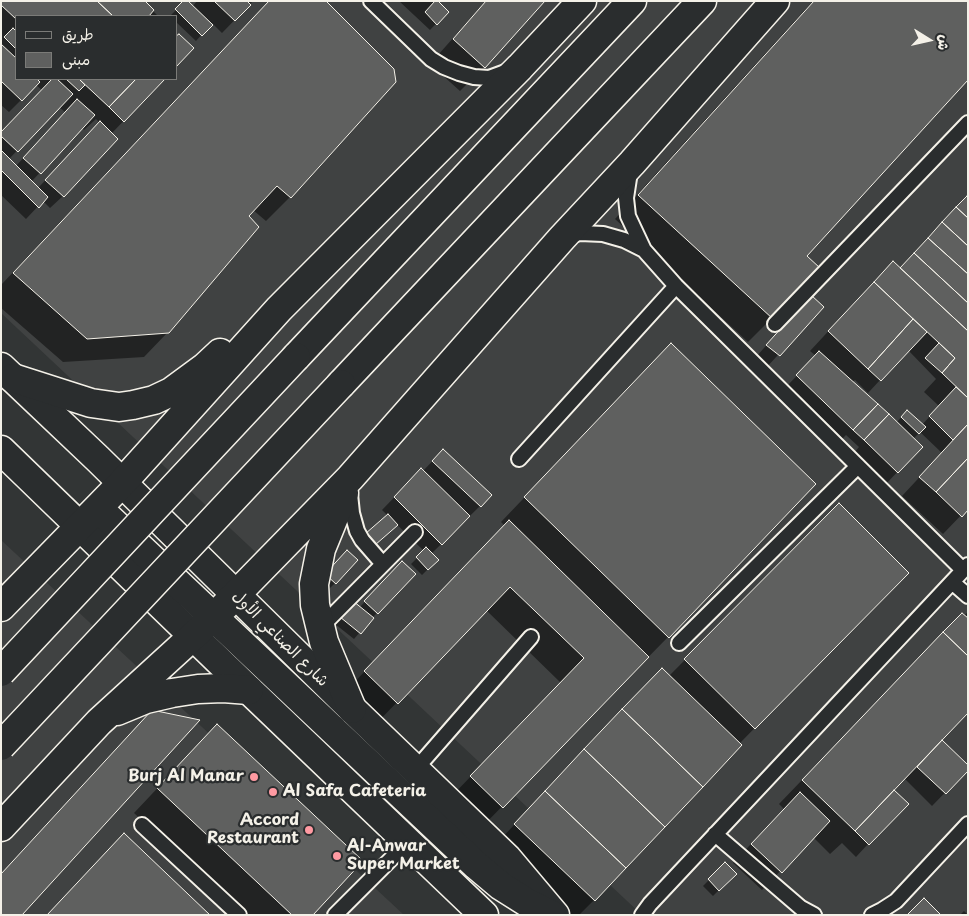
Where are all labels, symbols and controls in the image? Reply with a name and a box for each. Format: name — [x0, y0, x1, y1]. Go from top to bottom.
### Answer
legend — [15, 15, 178, 80]
north arrow — [904, 15, 954, 65]
text: طريق — [62, 22, 94, 45]
text: ش — [933, 33, 956, 52]
text: مبنى — [62, 47, 90, 70]
street label: شارع الصناعي الأول — [228, 587, 332, 691]
place label: Burj Al Manar — [128, 767, 244, 787]
marker: Burj Al Manar — [248, 771, 260, 783]
place label: Al Safa Cafeteria — [283, 782, 426, 802]
marker: Al Safa Cafeteria — [267, 786, 279, 798]
place label: Accord Restaurant — [207, 811, 299, 849]
marker: Accord Restaurant — [303, 824, 315, 836]
place label: Al-Anwar Super Market — [347, 837, 460, 875]
marker: Al-Anwar Super Market — [331, 850, 343, 862]

